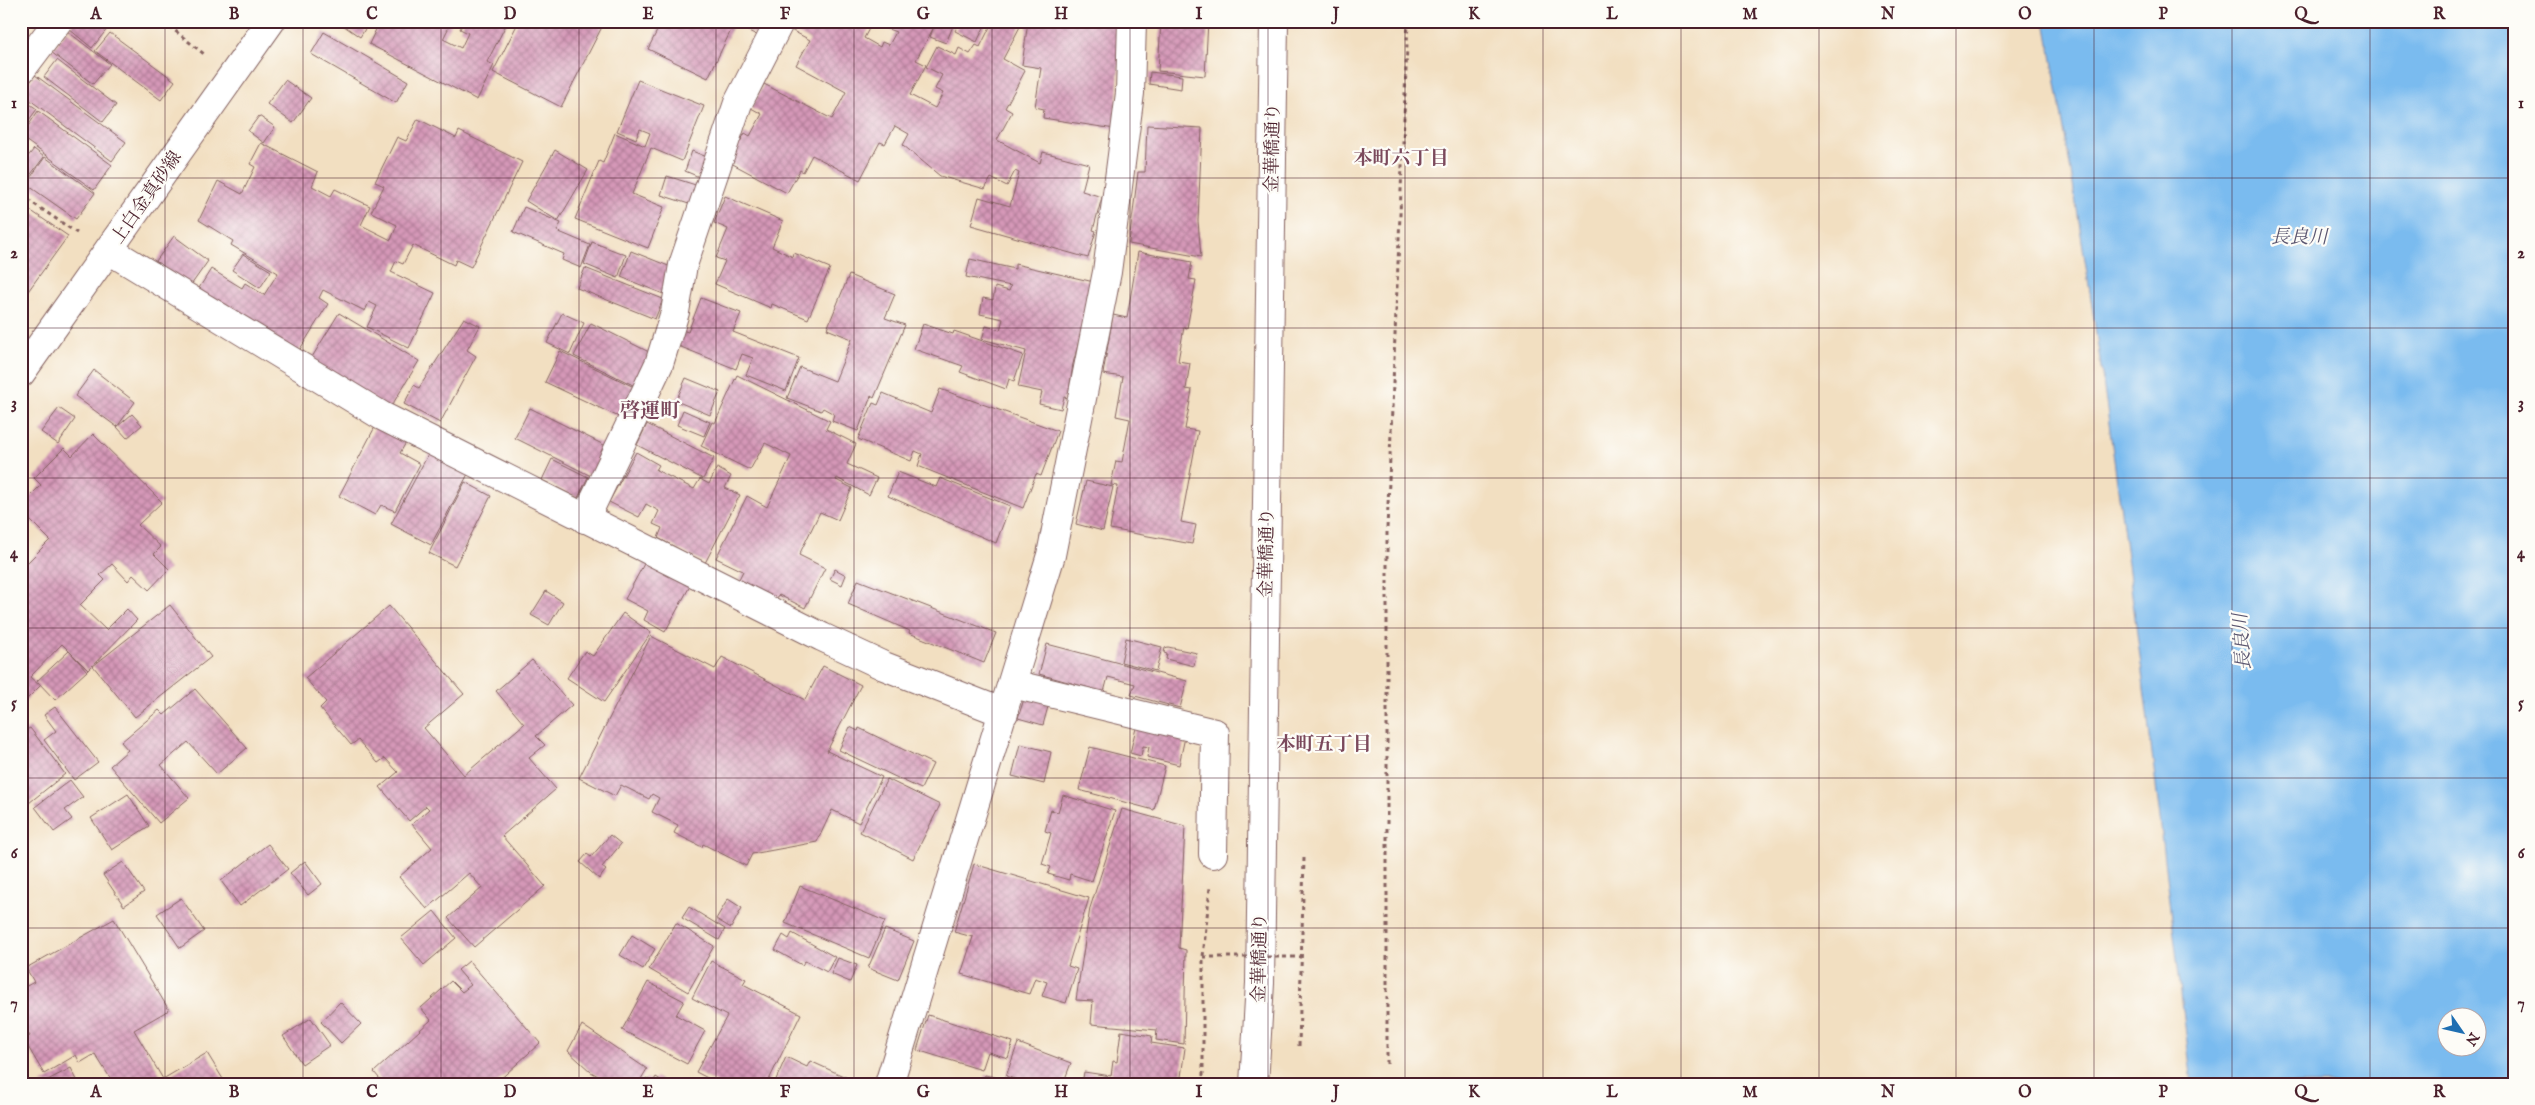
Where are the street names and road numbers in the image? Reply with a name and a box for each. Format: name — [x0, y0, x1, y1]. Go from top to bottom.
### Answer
street label: 金華橋通り — [1261, 103, 1286, 193]
street label: 上白金真砂線 — [107, 147, 188, 249]
street label: 金華橋通り — [1255, 508, 1280, 598]
street label: 金華橋通り — [1248, 913, 1273, 1003]

